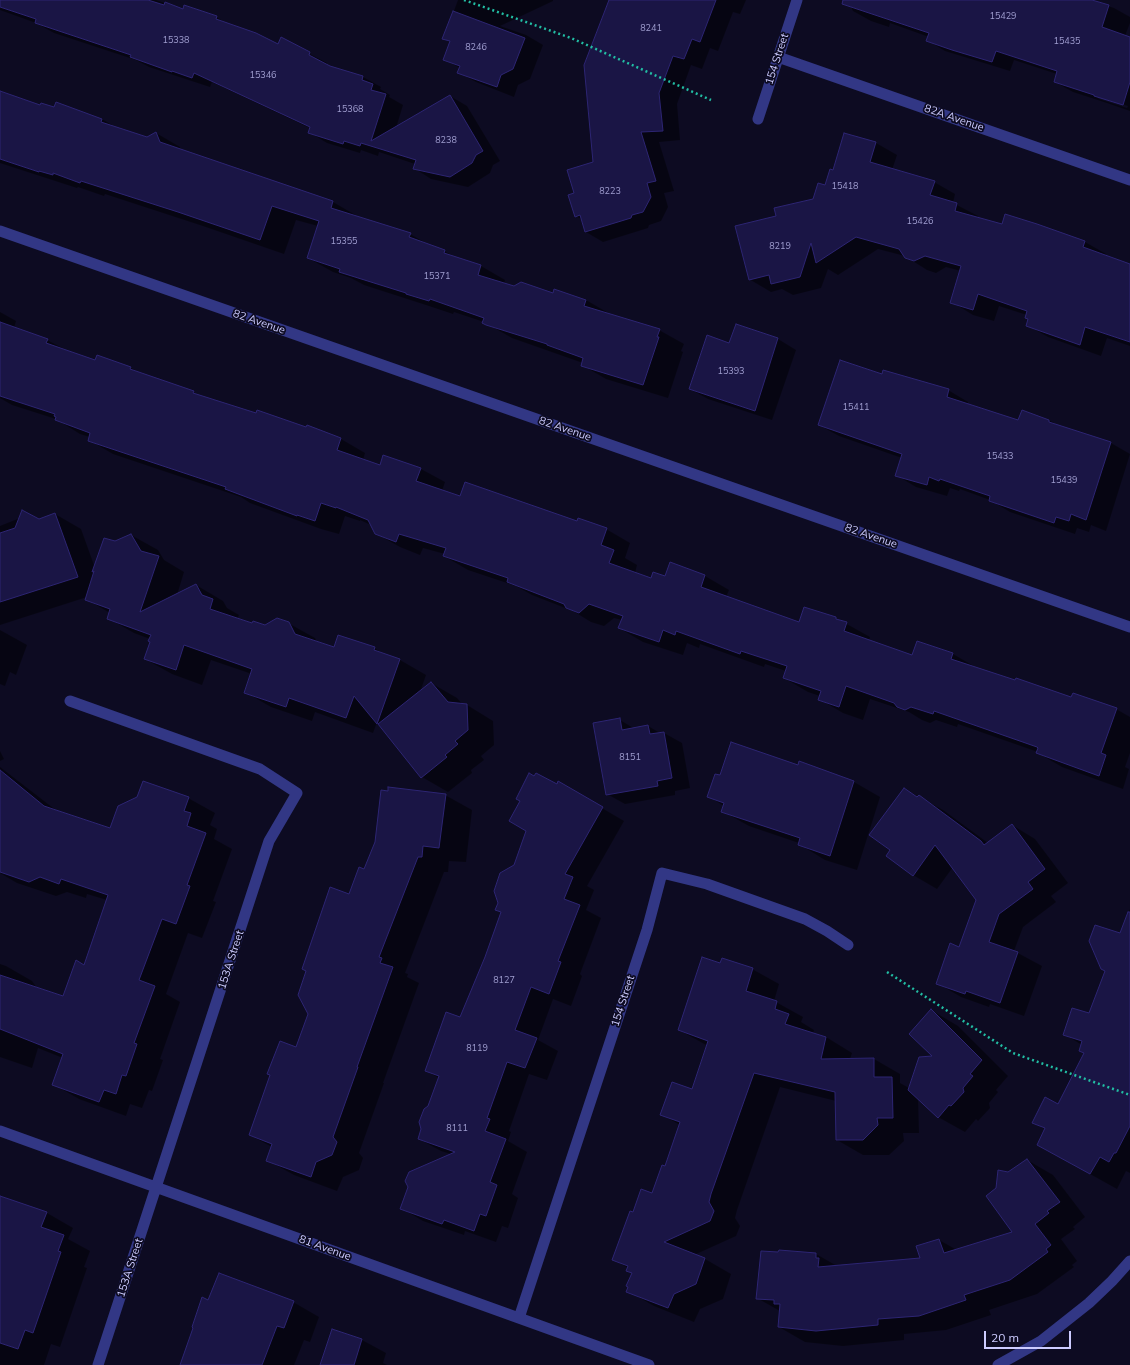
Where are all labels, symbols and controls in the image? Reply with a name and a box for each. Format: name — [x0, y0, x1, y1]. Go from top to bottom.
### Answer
house number: 15429 — [990, 11, 1016, 21]
house number: 8241 — [640, 23, 662, 33]
street label: 154 Street — [763, 32, 791, 86]
house number: 15338 — [163, 35, 189, 45]
house number: 15435 — [1054, 36, 1080, 46]
house number: 8246 — [465, 42, 487, 52]
house number: 15346 — [250, 70, 276, 80]
street label: 82A Avenue — [922, 102, 986, 134]
house number: 15368 — [337, 104, 363, 114]
house number: 8238 — [435, 135, 457, 145]
house number: 15418 — [832, 181, 858, 191]
house number: 8223 — [599, 186, 621, 196]
house number: 15426 — [907, 216, 933, 226]
house number: 15355 — [331, 236, 357, 246]
house number: 8219 — [769, 241, 791, 251]
house number: 15371 — [424, 271, 450, 281]
street label: 82 Avenue — [231, 307, 287, 337]
house number: 15393 — [718, 366, 744, 376]
house number: 15411 — [843, 402, 869, 412]
street label: 82 Avenue — [537, 414, 593, 444]
house number: 15433 — [987, 451, 1013, 461]
house number: 15439 — [1051, 475, 1077, 485]
street label: 82 Avenue — [843, 521, 899, 551]
house number: 8151 — [619, 752, 641, 762]
street label: 153A Street — [215, 929, 247, 991]
street label: 154 Street — [609, 974, 637, 1028]
house number: 8127 — [493, 975, 515, 985]
house number: 8119 — [466, 1043, 488, 1053]
house number: 8111 — [446, 1123, 468, 1133]
street label: 81 Avenue — [297, 1232, 353, 1264]
street label: 153A Street — [114, 1237, 146, 1299]
scale bar — [986, 1323, 1073, 1349]
text: 20 m — [991, 1330, 1019, 1345]

